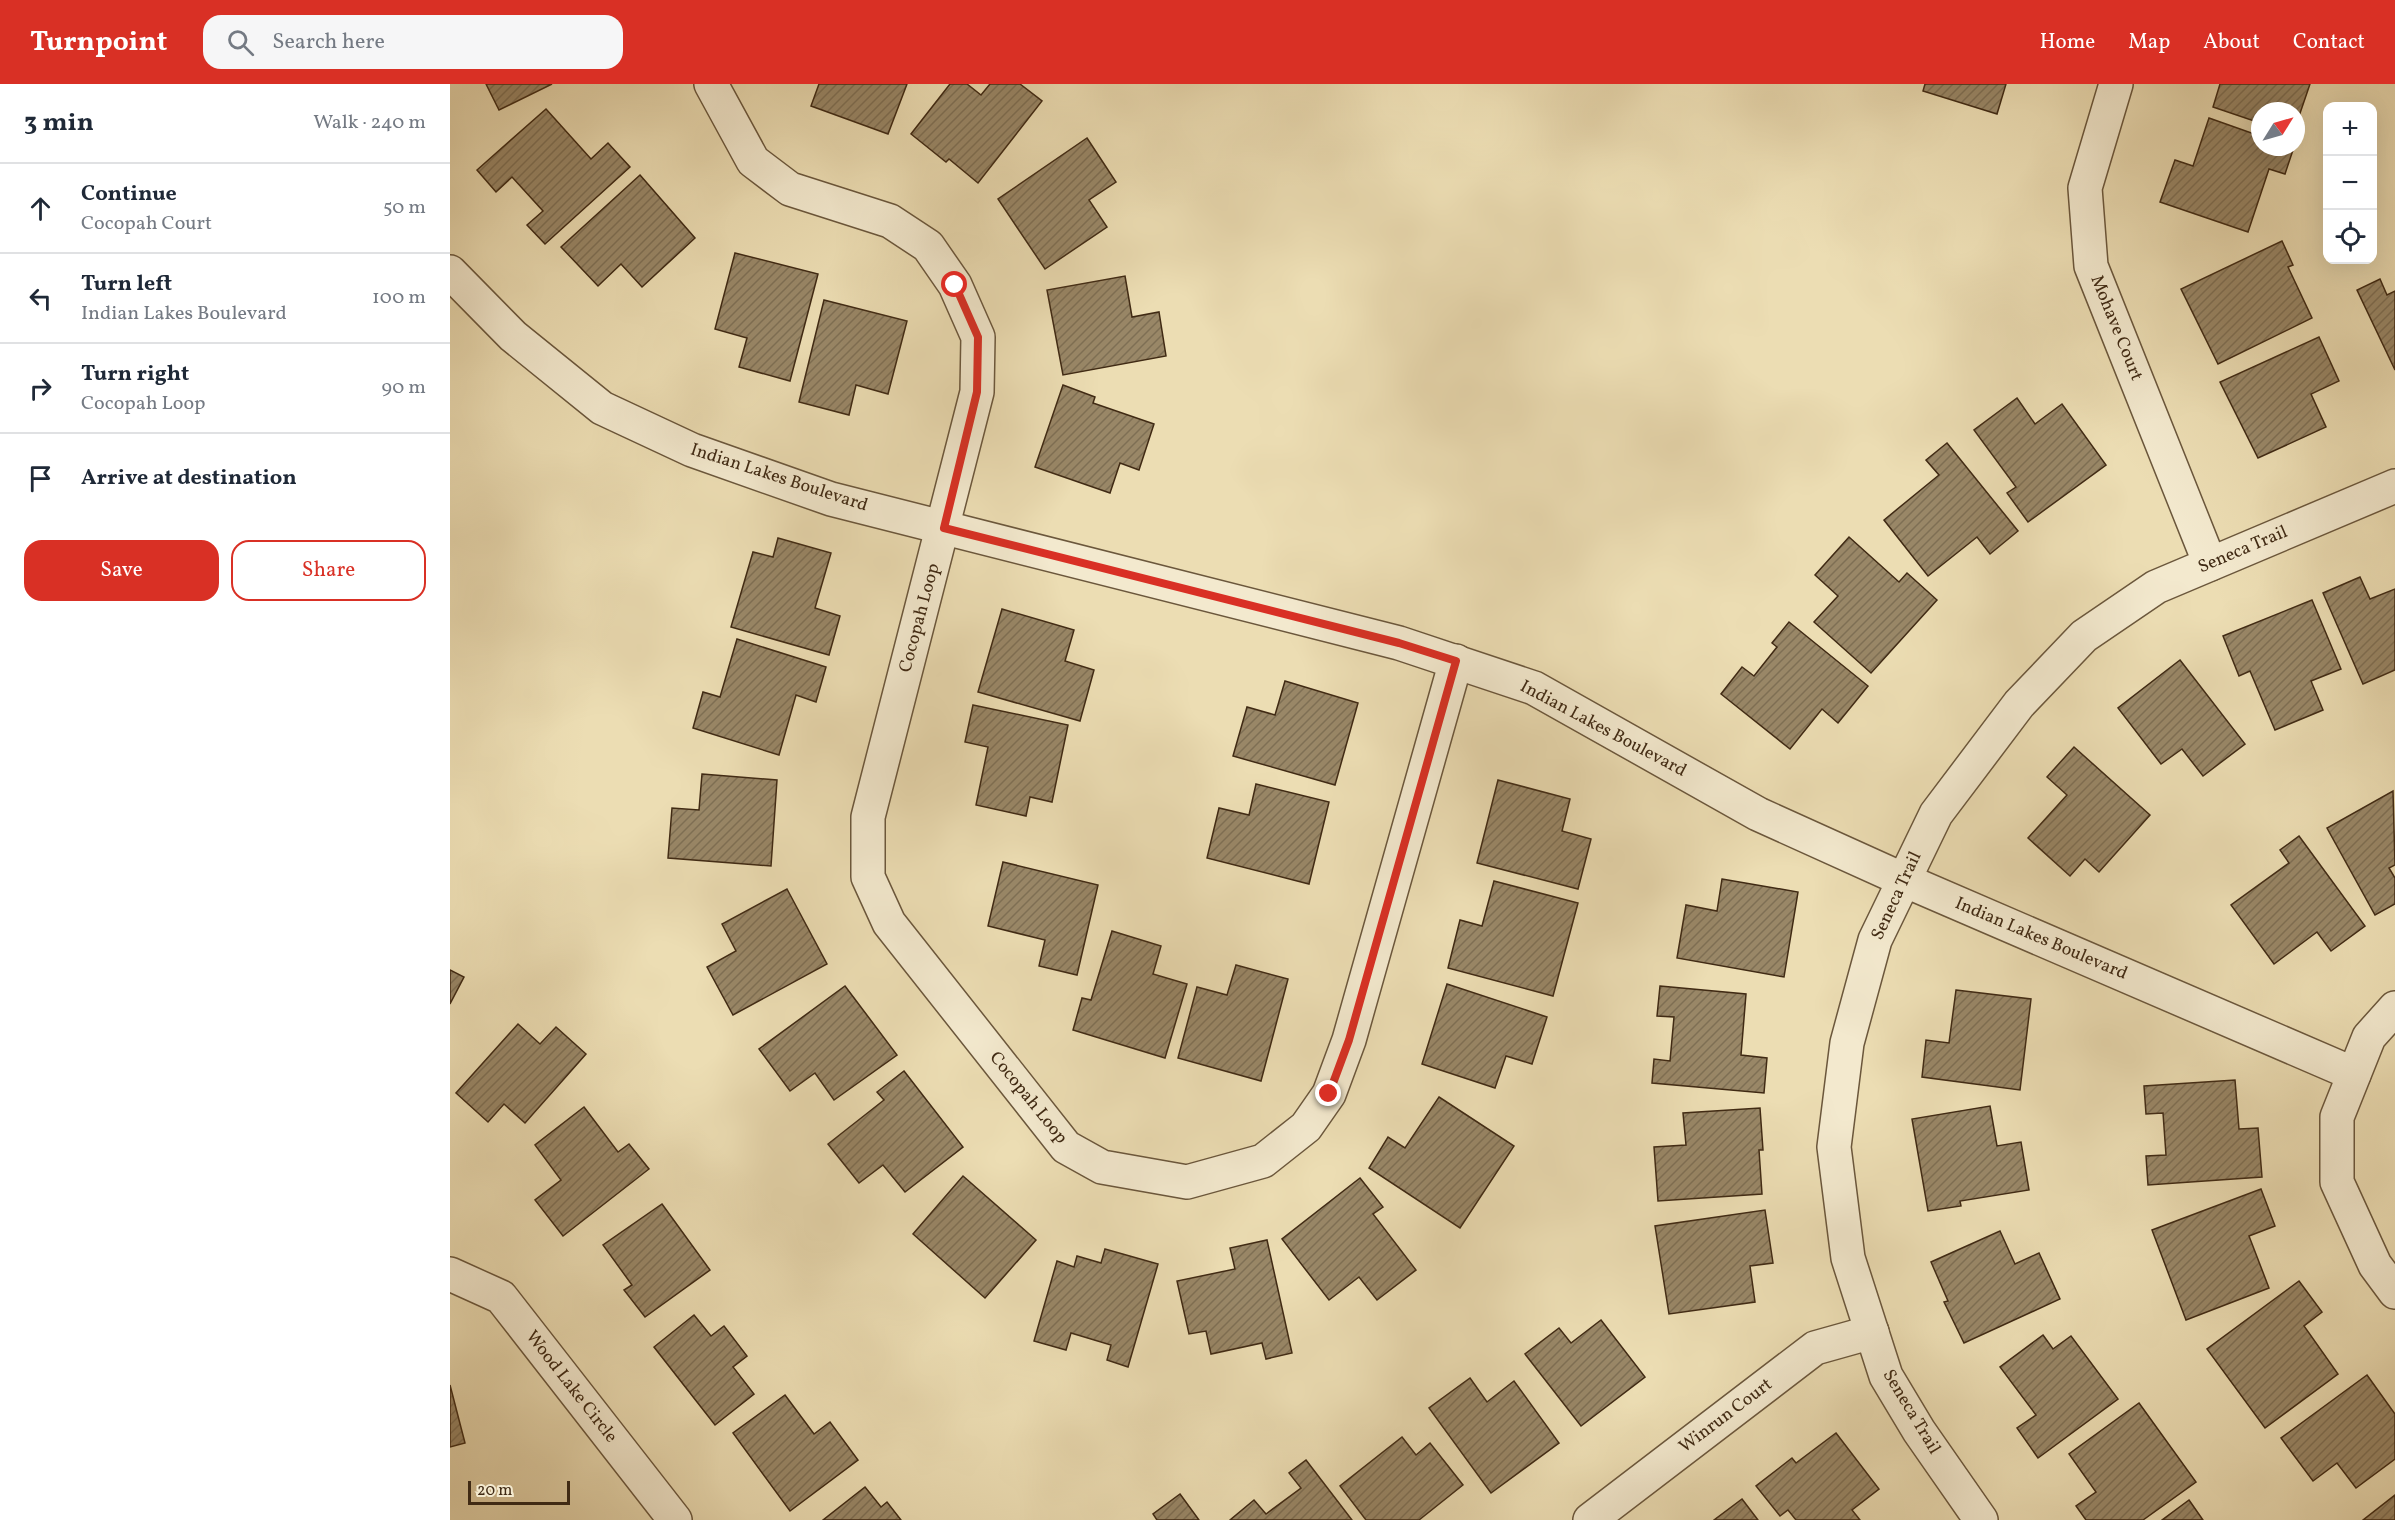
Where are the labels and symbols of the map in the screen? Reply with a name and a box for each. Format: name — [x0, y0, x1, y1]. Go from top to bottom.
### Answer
north arrow — [2251, 102, 2305, 156]
route start — [941, 271, 967, 297]
street label: Mohave Court — [2083, 272, 2149, 384]
street label: Indian Lakes Boulevard — [687, 437, 871, 519]
street label: Seneca Trail — [2194, 520, 2292, 580]
street label: Cocopah Loop — [893, 561, 947, 675]
street label: Indian Lakes Boulevard — [1515, 674, 1691, 784]
street label: Seneca Trail — [1866, 848, 1928, 944]
street label: Indian Lakes Boulevard — [1951, 891, 2131, 987]
street label: Cocopah Loop — [983, 1047, 1073, 1149]
route end — [1315, 1080, 1341, 1106]
street label: Wood Lake Circle — [519, 1326, 623, 1448]
street label: Seneca Trail — [1876, 1365, 1946, 1459]
street label: Winrun Court — [1674, 1373, 1778, 1459]
scale bar — [468, 1478, 570, 1506]

